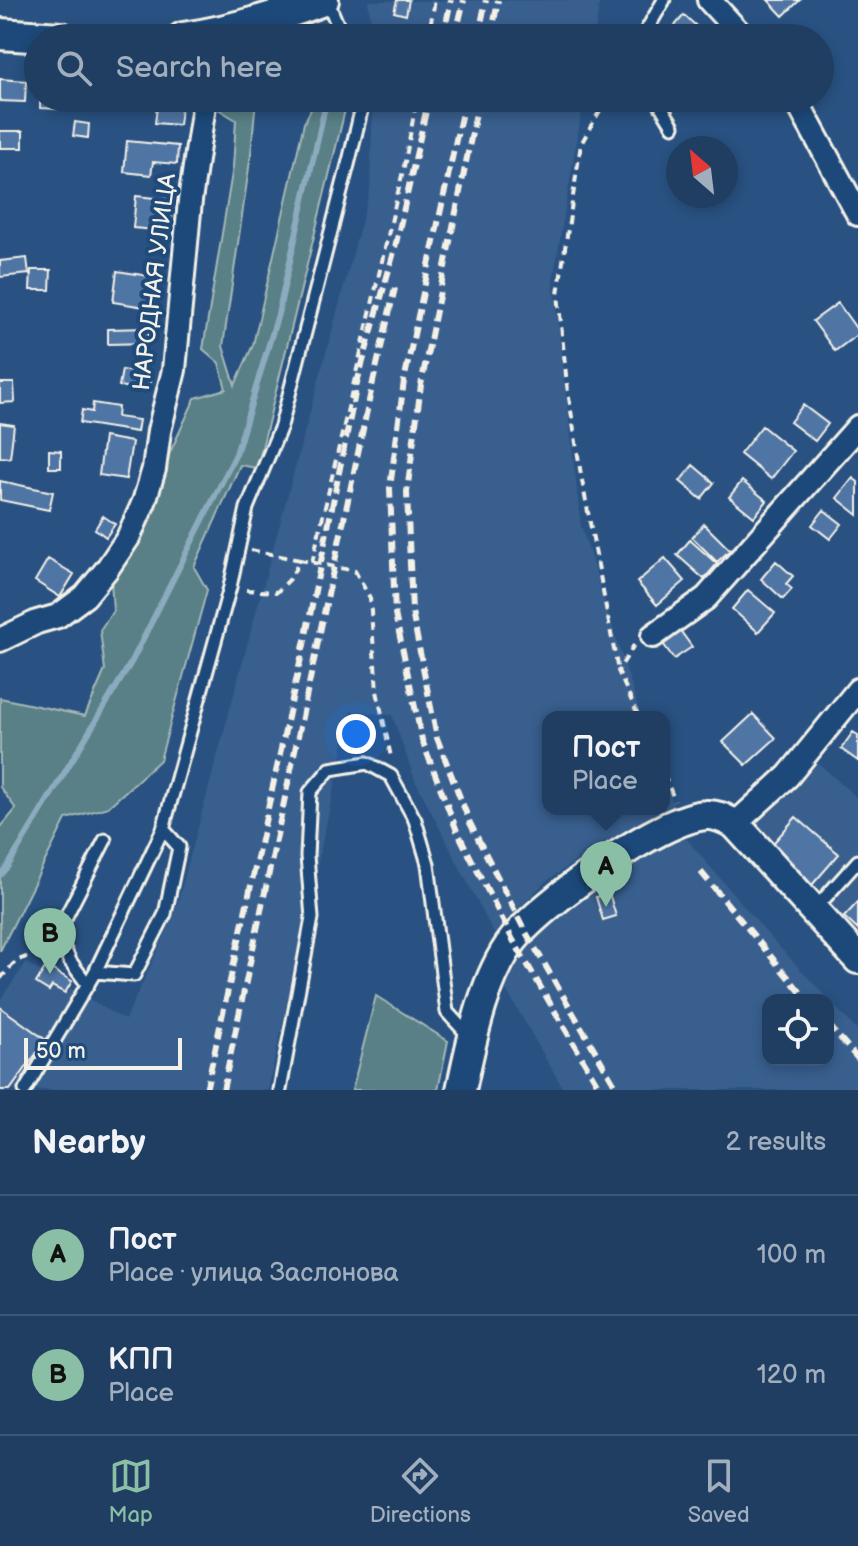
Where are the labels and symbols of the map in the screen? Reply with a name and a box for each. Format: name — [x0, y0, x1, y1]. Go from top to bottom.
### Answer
north arrow — [666, 136, 738, 208]
street label: НАРОДНАЯ УЛИЦА — [127, 171, 182, 392]
your location — [336, 714, 376, 754]
pin: A — [580, 841, 632, 907]
pin: B — [24, 908, 76, 974]
scale bar — [24, 1034, 182, 1070]

